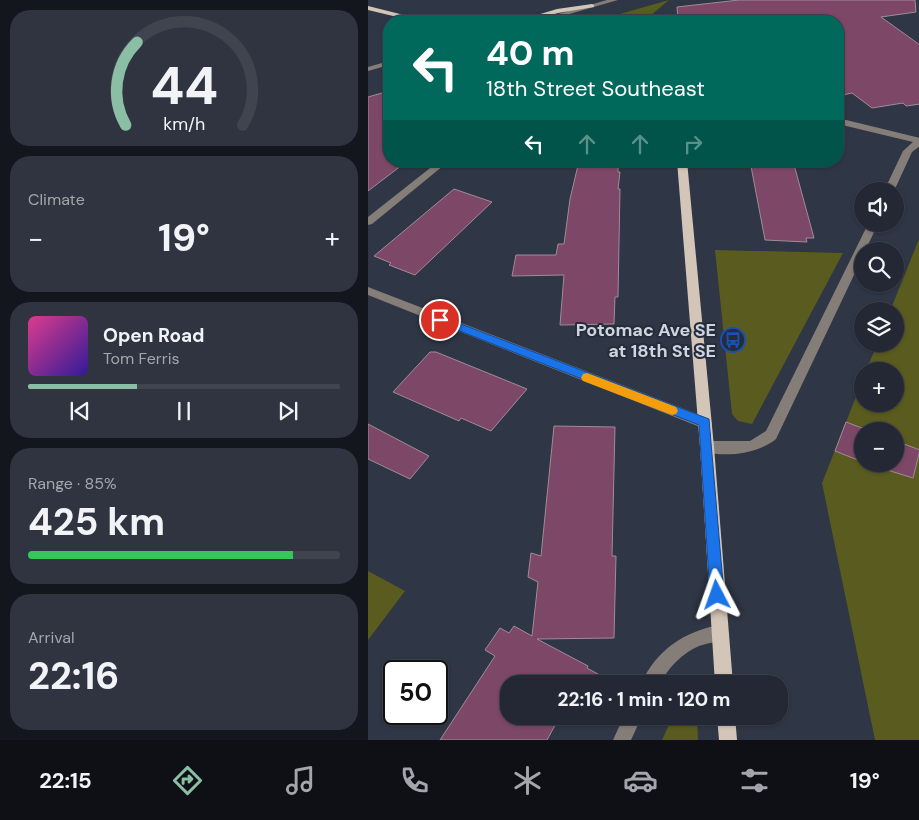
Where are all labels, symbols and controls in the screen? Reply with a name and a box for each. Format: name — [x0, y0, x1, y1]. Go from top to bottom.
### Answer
text: 40 m — [486, 30, 575, 76]
icon: left — [403, 35, 468, 100]
text: 44 — [150, 52, 218, 120]
text: 18th Street Southeast — [486, 74, 705, 103]
text: km/h — [163, 112, 205, 136]
icon: left — [520, 130, 548, 158]
icon: ahead — [573, 130, 601, 158]
icon: ahead — [626, 130, 654, 158]
icon: right — [679, 130, 707, 158]
map controls — [854, 182, 904, 472]
button: sound — [854, 182, 904, 232]
text: Climate — [28, 189, 85, 210]
text: 19° — [158, 213, 210, 263]
text: − — [28, 220, 43, 257]
text: + — [325, 220, 340, 257]
button: search — [854, 242, 904, 292]
pin — [419, 299, 461, 341]
button: layers — [854, 302, 904, 352]
icon: arrive — [426, 306, 454, 334]
place label: Potomac Ave SE at 18th St SE — [576, 318, 716, 363]
text: Open Road — [103, 323, 205, 348]
bus stop icon: Potomac Ave SE at 18th St SE — [720, 327, 746, 353]
text: Tom Ferris — [103, 348, 180, 369]
button: + — [854, 362, 904, 412]
icon: previous — [66, 397, 94, 425]
icon: pause — [170, 397, 198, 425]
icon: next — [274, 397, 302, 425]
button: − — [854, 422, 904, 472]
text: Range · 85% — [28, 473, 117, 494]
text: 425 km — [28, 497, 165, 547]
position arrow — [690, 568, 742, 620]
text: Arrival — [28, 627, 75, 648]
text: 22:16 — [28, 651, 119, 701]
speed limit sign: 50 — [383, 660, 448, 725]
text: 22:16 · 1 min · 120 m — [558, 687, 730, 712]
icon: directions — [170, 763, 205, 798]
icon: music — [283, 763, 318, 798]
icon: phone — [397, 763, 432, 798]
icon: climate — [510, 763, 545, 798]
icon: car — [623, 763, 658, 798]
icon: filters — [737, 763, 772, 798]
text: 22:15 — [39, 766, 92, 795]
text: 19° — [850, 766, 880, 795]

